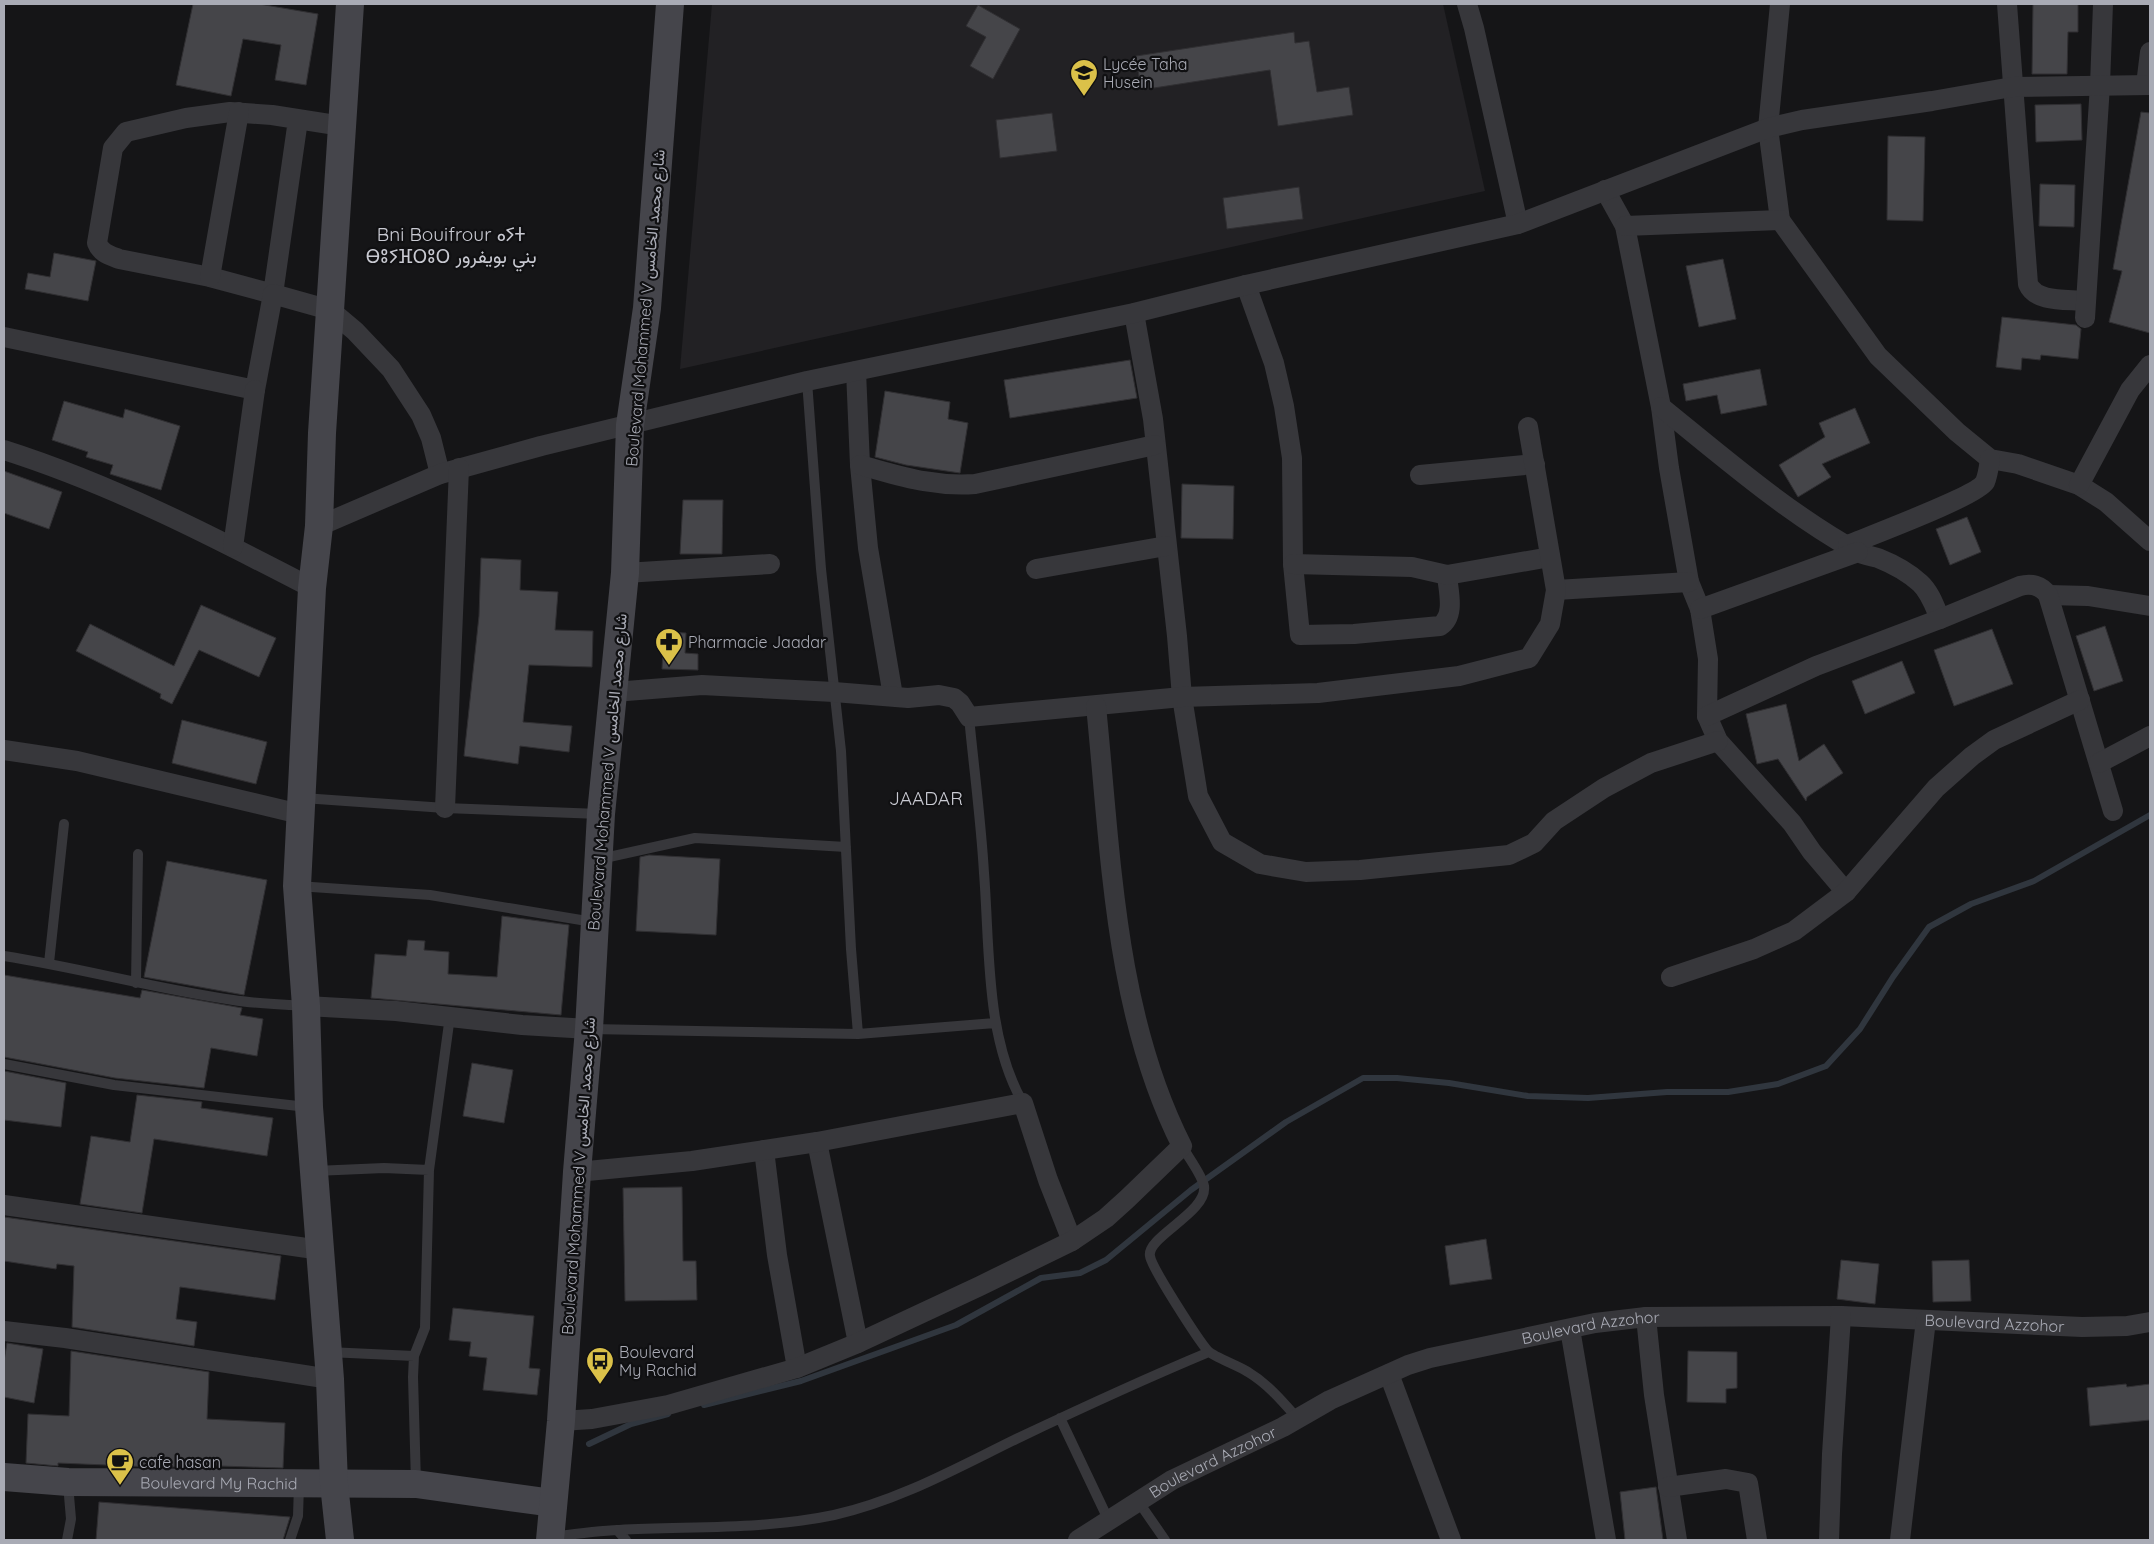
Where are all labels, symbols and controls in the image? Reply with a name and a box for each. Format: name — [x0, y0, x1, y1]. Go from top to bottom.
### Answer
place label: Lycée Taha Husein — [1103, 54, 1187, 92]
school or university icon: Lycée Taha Husein — [1069, 58, 1099, 97]
street label: Boulevard Mohammed V شارع محمد الخامس — [621, 149, 671, 468]
district label: Bni Bouifrour ⴰⵢⵜ ⴱⵓⵢⴼⵔⵓⵔ بني بويفرور — [366, 222, 537, 272]
street label: Boulevard Mohammed V شارع محمد الخامس — [583, 613, 633, 932]
pharmacy icon: Pharmacie Jaadar — [654, 627, 684, 666]
place label: Pharmacie Jaadar — [688, 632, 826, 652]
district label: JAADAR — [889, 786, 963, 810]
street label: Boulevard Mohammed V شارع محمد الخامس — [557, 1016, 601, 1336]
street label: Boulevard Azzohor — [1520, 1307, 1660, 1348]
street label: Boulevard Azzohor — [1924, 1310, 2065, 1336]
place label: Boulevard My Rachid — [619, 1342, 697, 1380]
bus stop icon: Boulevard My Rachid — [585, 1346, 615, 1385]
street label: Boulevard Azzohor — [1145, 1422, 1280, 1502]
cafe icon: cafe hasan — [105, 1447, 135, 1486]
place label: cafe hasan — [139, 1452, 221, 1472]
street label: Boulevard My Rachid — [140, 1472, 298, 1493]

